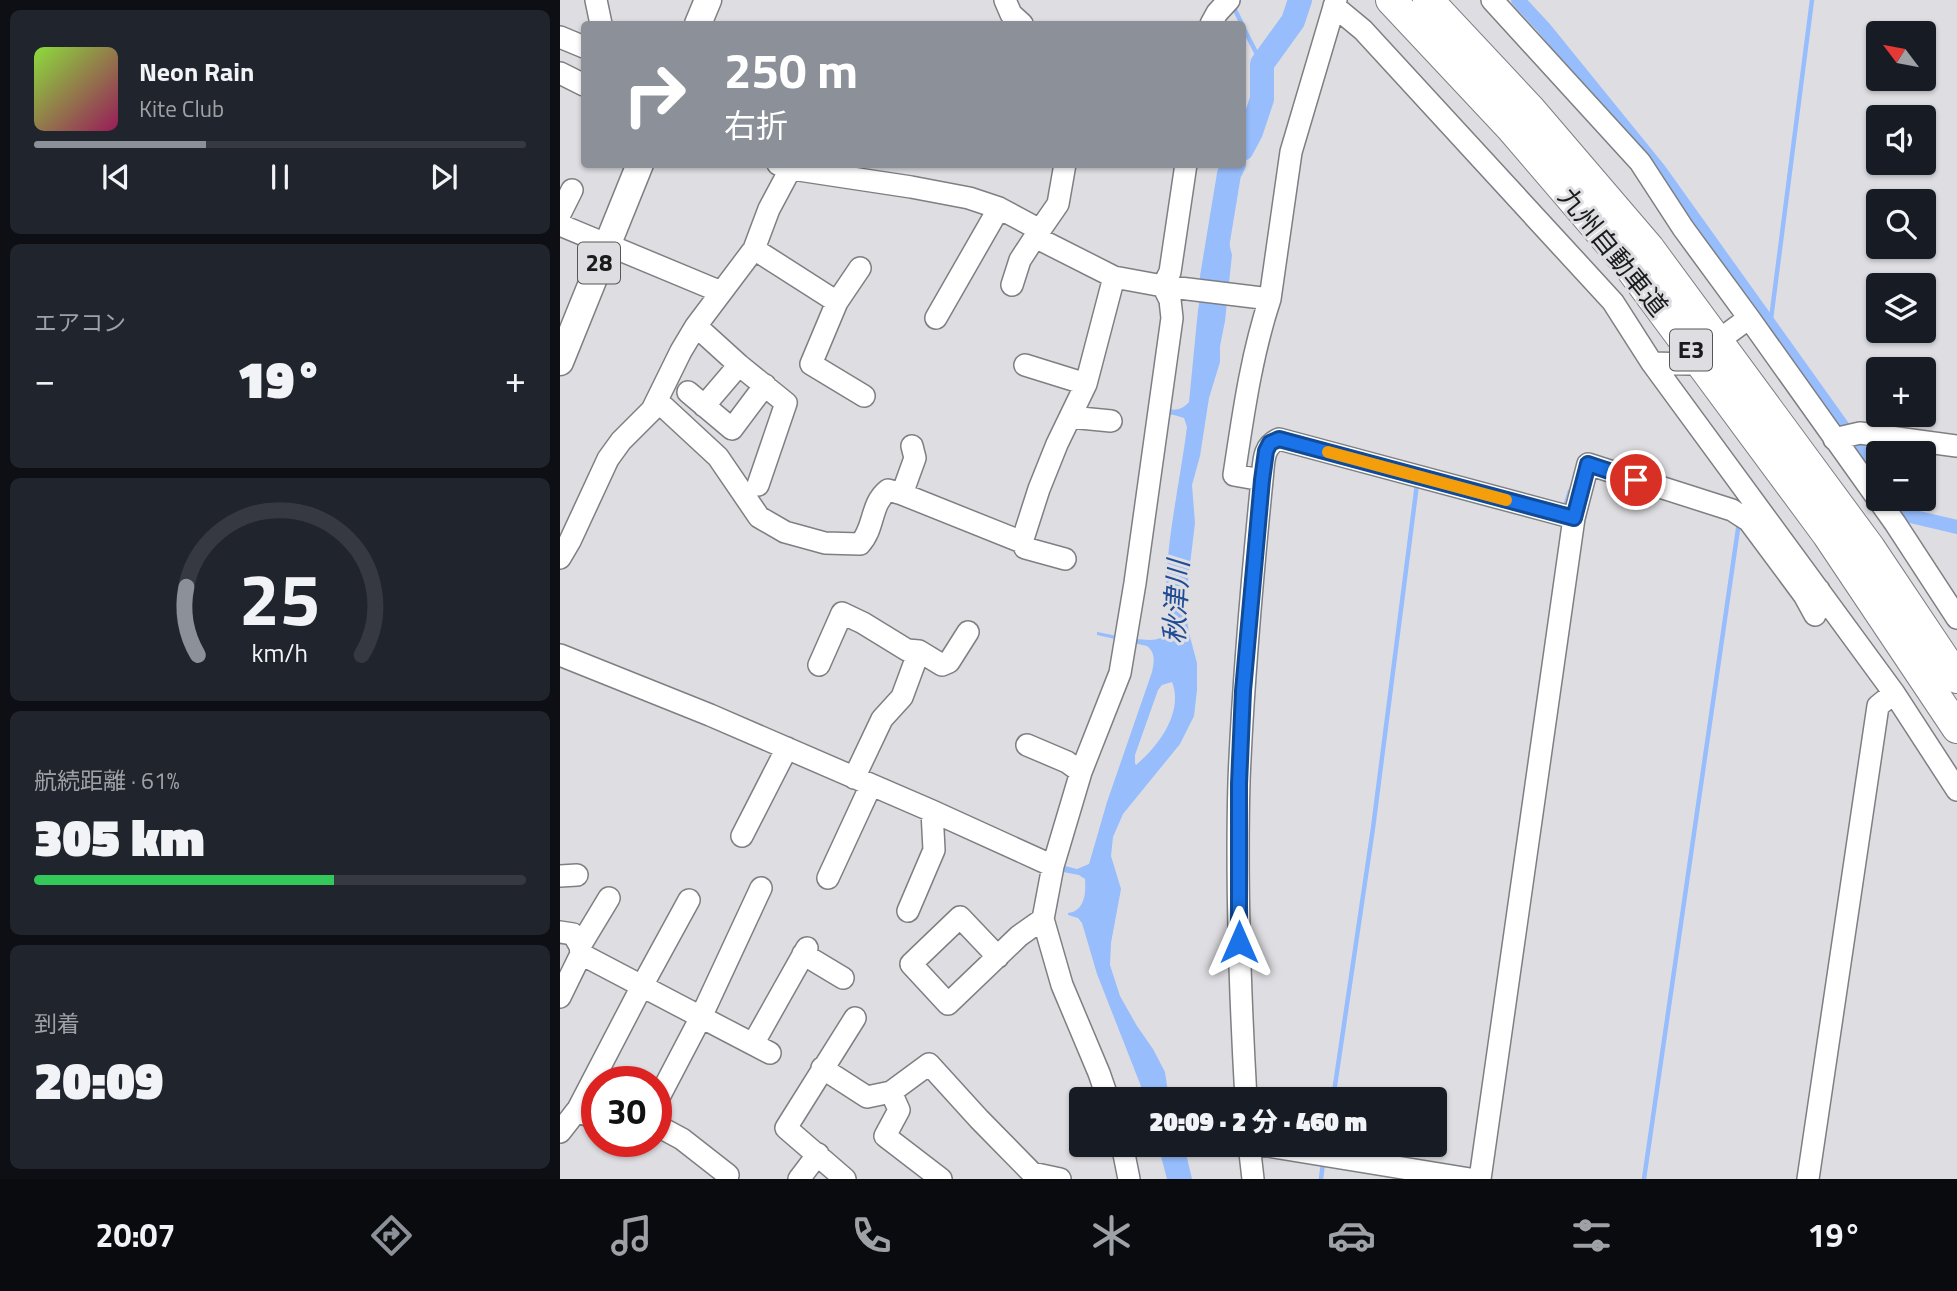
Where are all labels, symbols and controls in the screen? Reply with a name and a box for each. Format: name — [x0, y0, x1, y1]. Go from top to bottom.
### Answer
north arrow — [1866, 21, 1936, 91]
map controls — [1866, 21, 1936, 511]
text: 250 m — [724, 32, 858, 107]
icon: right — [609, 49, 700, 140]
text: Neon Rain — [139, 52, 254, 91]
text: Kite Club — [139, 91, 224, 126]
text: 右折 — [724, 101, 788, 149]
button: sound — [1866, 105, 1936, 175]
icon: previous — [97, 158, 135, 196]
icon: pause — [261, 158, 299, 196]
icon: next — [425, 158, 463, 196]
street label: 九州自動車道 — [1549, 179, 1678, 325]
button: search — [1866, 189, 1936, 259]
road number: 28 — [578, 242, 620, 284]
button: layers — [1866, 273, 1936, 343]
text: エアコン — [34, 305, 126, 340]
road number: E3 — [1670, 330, 1712, 370]
text: 19° — [237, 339, 323, 418]
text: − — [34, 350, 55, 408]
text: + — [505, 350, 526, 408]
button: + — [1866, 357, 1936, 427]
button: − — [1866, 441, 1936, 511]
pin — [1606, 450, 1666, 510]
icon: arrive — [1617, 461, 1655, 499]
text: 25 — [239, 544, 321, 654]
water label: 秋津川 — [1152, 556, 1199, 645]
text: km/h — [252, 634, 308, 672]
text: 航続距離 · 61% — [34, 763, 180, 798]
text: 305 km — [34, 797, 205, 876]
position arrow — [1202, 905, 1276, 979]
text: 到着 — [34, 1006, 80, 1041]
text: 20:09 — [34, 1040, 163, 1119]
speed limit sign: 30 — [581, 1066, 672, 1157]
text: 20:09 · 2 分 · 460 m — [1149, 1102, 1367, 1141]
text: 20:07 — [96, 1211, 175, 1259]
icon: directions — [367, 1211, 416, 1260]
icon: music — [607, 1211, 656, 1260]
icon: phone — [847, 1211, 896, 1260]
icon: climate — [1087, 1211, 1136, 1260]
icon: car — [1327, 1211, 1376, 1260]
icon: filters — [1567, 1211, 1616, 1260]
text: 19° — [1808, 1211, 1861, 1259]

